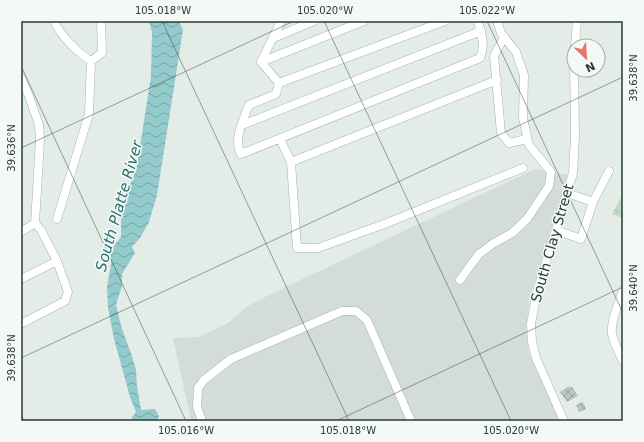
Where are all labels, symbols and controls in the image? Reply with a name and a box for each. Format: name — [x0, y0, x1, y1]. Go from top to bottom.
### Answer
text: 105.018°W — [135, 5, 191, 16]
text: 105.020°W — [297, 5, 353, 16]
text: 105.022°W — [459, 5, 515, 16]
north arrow — [566, 38, 606, 78]
text: 39.638°N — [628, 54, 639, 102]
text: N — [583, 59, 597, 74]
text: 39.636°N — [6, 124, 17, 172]
water label: South Platte River — [92, 138, 147, 274]
street label: South Clay Street — [527, 181, 577, 304]
text: 39.640°N — [628, 264, 639, 312]
text: 39.638°N — [6, 334, 17, 382]
text: 105.016°W — [158, 425, 214, 436]
text: 105.018°W — [320, 425, 376, 436]
text: 105.020°W — [483, 425, 539, 436]

